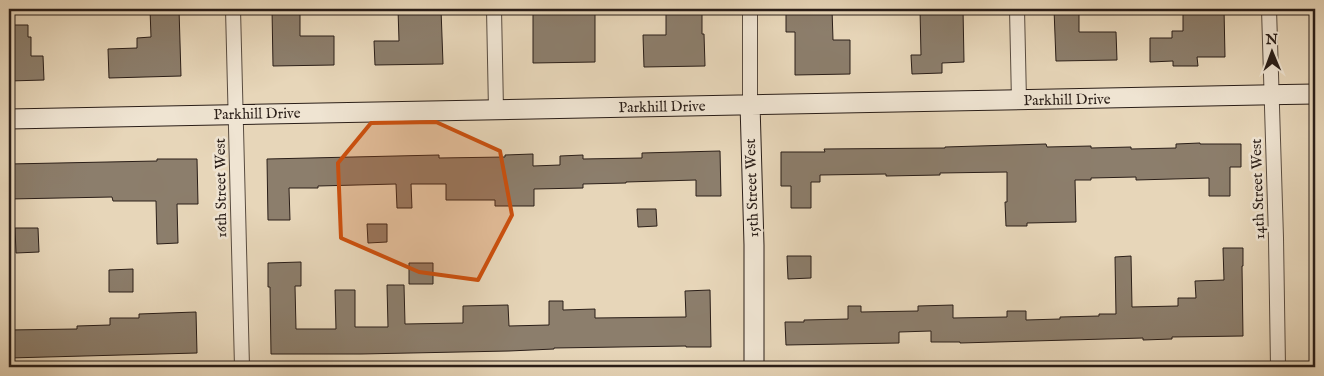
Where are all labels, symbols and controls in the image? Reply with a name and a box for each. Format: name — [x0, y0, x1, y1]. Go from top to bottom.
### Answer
north arrow — [1246, 28, 1296, 78]
text: N — [1265, 31, 1278, 49]
street label: Parkhill Drive — [1023, 90, 1111, 110]
street label: Parkhill Drive — [618, 97, 706, 117]
street label: Parkhill Drive — [213, 104, 301, 124]
street label: 16th Street West — [211, 138, 231, 238]
street label: 15th Street West — [741, 138, 763, 238]
street label: 14th Street West — [1247, 138, 1269, 240]

